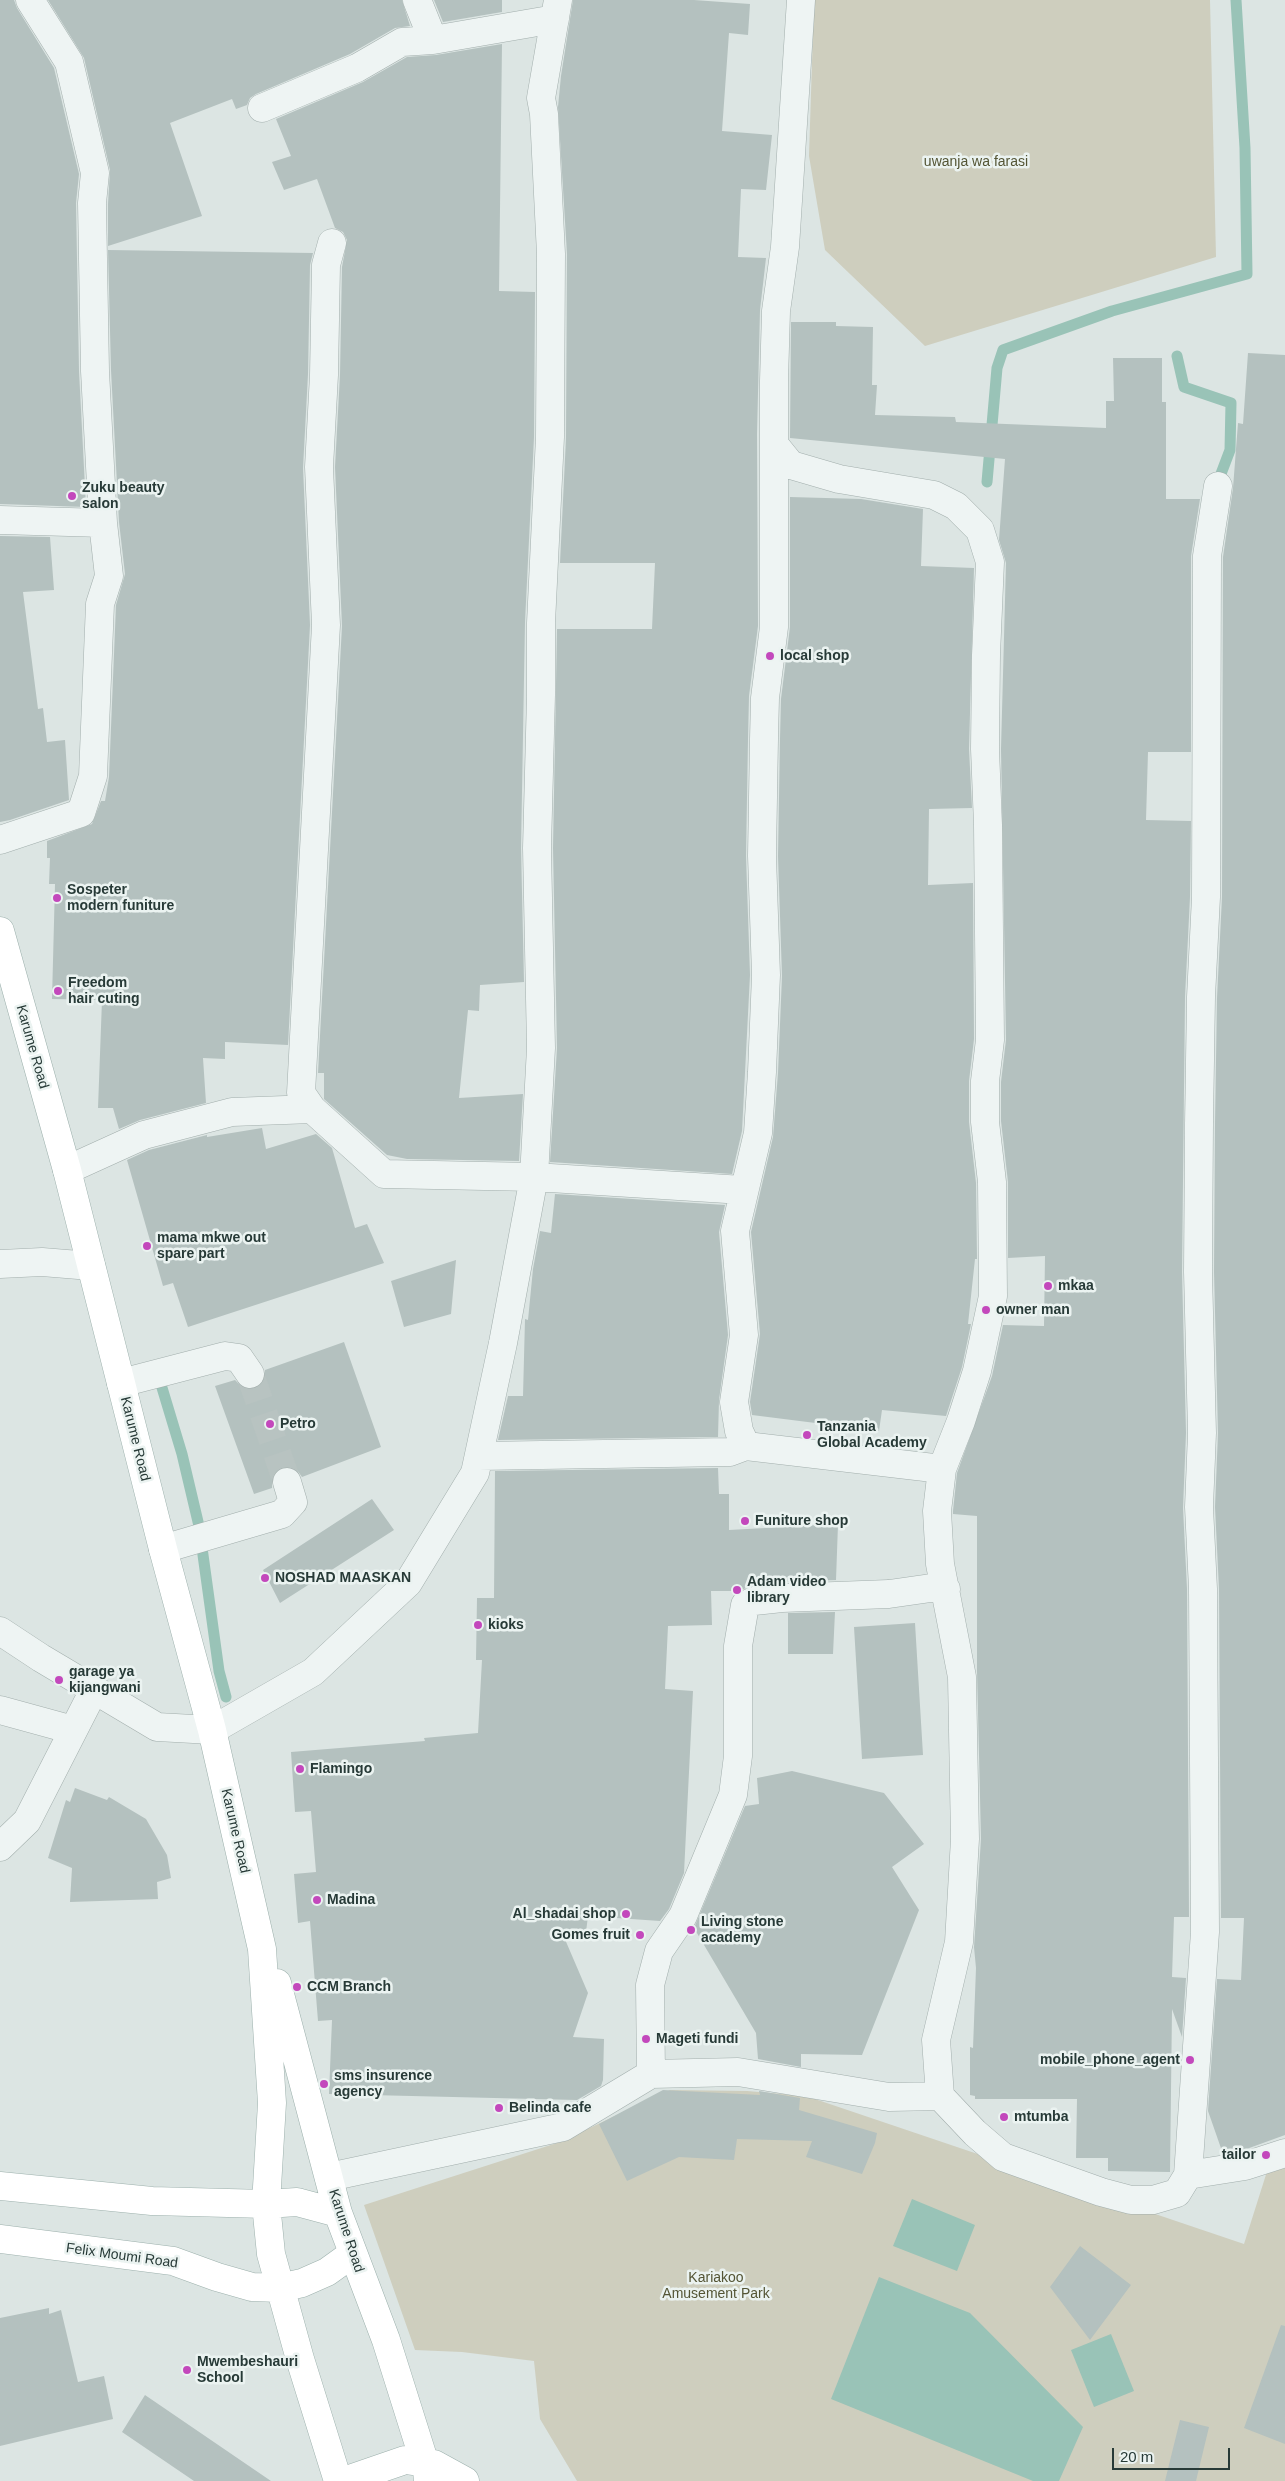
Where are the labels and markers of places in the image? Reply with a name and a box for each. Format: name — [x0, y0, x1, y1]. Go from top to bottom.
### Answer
place label: Zuku beauty salon — [82, 480, 164, 512]
marker: Zuku beauty salon — [66, 490, 78, 502]
place label: local shop — [780, 648, 849, 664]
marker: local shop — [764, 650, 776, 662]
place label: Sospeter modern funiture — [67, 882, 174, 914]
marker: Sospeter modern funiture — [51, 892, 63, 904]
place label: Freedom hair cuting — [68, 975, 140, 1008]
marker: Freedom hair cuting — [52, 985, 64, 997]
place label: mama mkwe out spare part — [157, 1230, 266, 1262]
marker: mama mkwe out spare part — [141, 1240, 153, 1252]
place label: mkaa — [1058, 1278, 1094, 1294]
marker: mkaa — [1042, 1280, 1054, 1292]
place label: owner man — [996, 1302, 1070, 1318]
marker: owner man — [980, 1304, 992, 1316]
place label: Petro — [280, 1416, 316, 1432]
marker: Petro — [264, 1418, 276, 1430]
place label: Tanzania Global Academy — [817, 1419, 927, 1451]
marker: Tanzania Global Academy — [801, 1429, 813, 1441]
place label: Funiture shop — [755, 1513, 848, 1529]
marker: Funiture shop — [739, 1515, 751, 1527]
place label: NOSHAD MAASKAN — [275, 1570, 411, 1586]
marker: NOSHAD MAASKAN — [259, 1572, 271, 1584]
place label: Adam video library — [747, 1574, 826, 1606]
marker: Adam video library — [731, 1584, 743, 1596]
place label: kioks — [488, 1617, 524, 1633]
marker: kioks — [472, 1619, 484, 1631]
place label: garage ya kijangwani — [69, 1664, 141, 1696]
marker: garage ya kijangwani — [53, 1674, 65, 1686]
place label: Flamingo — [310, 1761, 372, 1777]
marker: Flamingo — [294, 1763, 306, 1775]
place label: Madina — [327, 1892, 375, 1908]
marker: Madina — [311, 1894, 323, 1906]
place label: Al_shadai shop — [513, 1906, 616, 1922]
marker: Al_shadai shop — [620, 1908, 632, 1920]
place label: Living stone academy — [701, 1914, 783, 1946]
marker: Living stone academy — [685, 1924, 697, 1936]
place label: Gomes fruit — [551, 1927, 630, 1943]
marker: Gomes fruit — [634, 1929, 646, 1941]
place label: CCM Branch — [307, 1979, 391, 1995]
marker: CCM Branch — [291, 1981, 303, 1993]
place label: Mageti fundi — [656, 2031, 738, 2047]
marker: Mageti fundi — [640, 2033, 652, 2045]
place label: mobile_phone_agent — [1040, 2052, 1180, 2068]
marker: mobile_phone_agent — [1184, 2054, 1196, 2066]
place label: sms insurence agency — [334, 2068, 432, 2100]
marker: sms insurence agency — [318, 2078, 330, 2090]
place label: Belinda cafe — [509, 2100, 591, 2116]
marker: Belinda cafe — [493, 2102, 505, 2114]
place label: mtumba — [1014, 2109, 1068, 2125]
marker: mtumba — [998, 2111, 1010, 2123]
place label: tailor — [1222, 2147, 1256, 2163]
marker: tailor — [1260, 2149, 1272, 2161]
place label: Mwembeshauri School — [197, 2354, 298, 2386]
marker: Mwembeshauri School — [181, 2364, 193, 2376]

